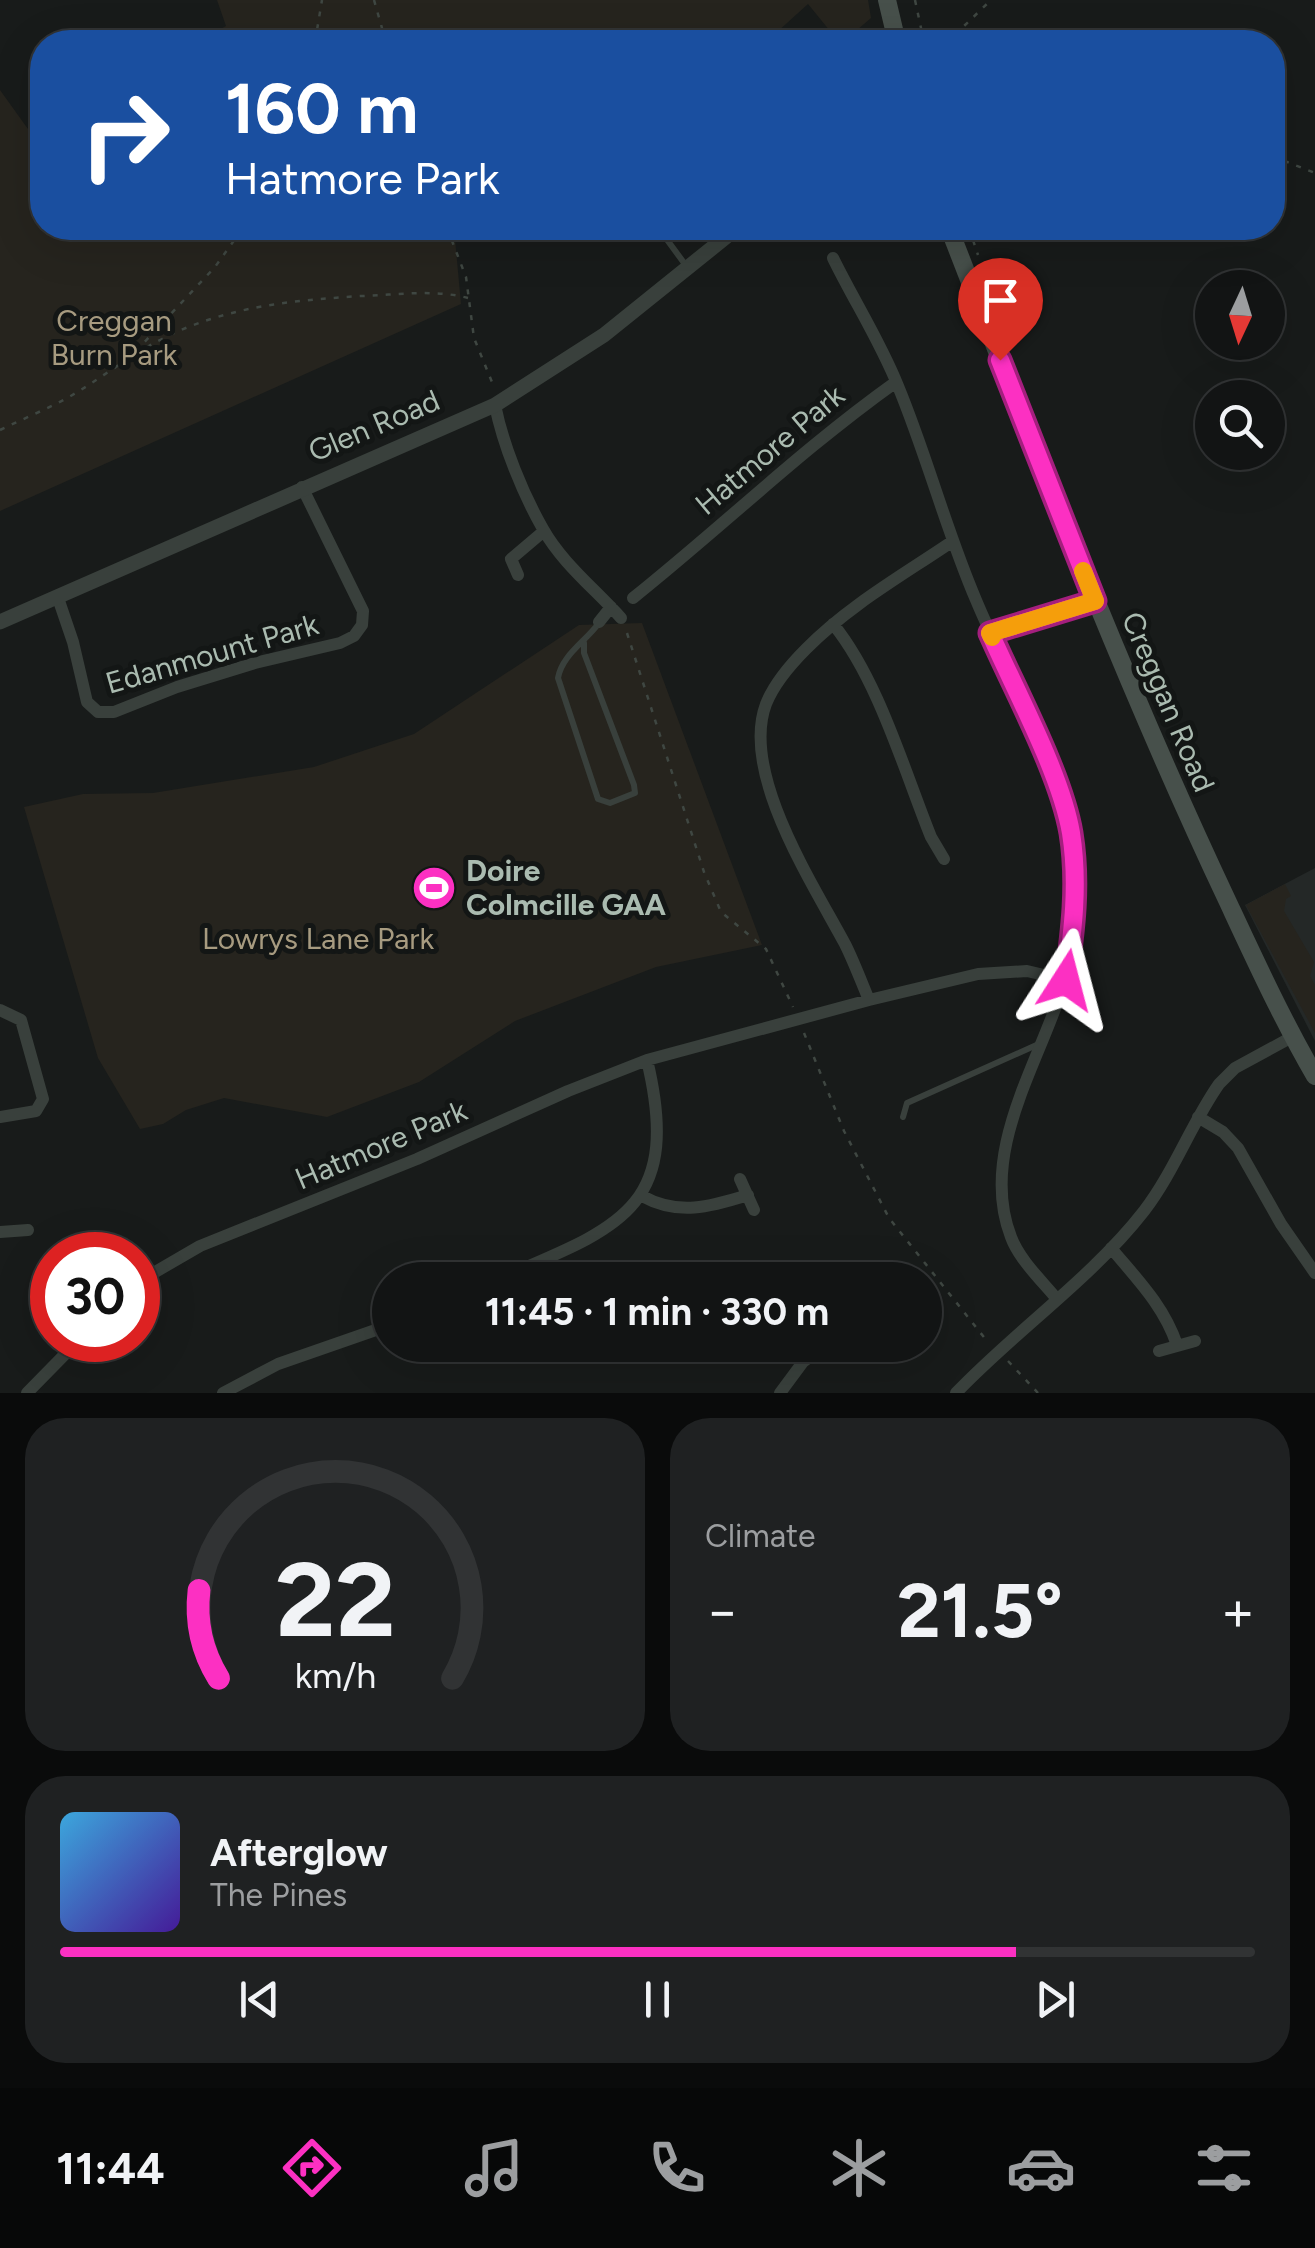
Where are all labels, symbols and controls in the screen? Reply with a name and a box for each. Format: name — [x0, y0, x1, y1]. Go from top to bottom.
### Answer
text: 160 m — [225, 66, 418, 151]
icon: right — [60, 70, 190, 200]
text: Hatmore Park — [225, 151, 500, 205]
pin — [958, 258, 1043, 361]
north arrow — [1195, 270, 1285, 360]
map controls — [1195, 270, 1285, 470]
icon: arrive — [973, 273, 1028, 328]
park label: Creggan Burn Park — [51, 302, 178, 373]
street label: Hatmore Park — [688, 376, 852, 523]
button: search — [1195, 380, 1285, 470]
street label: Glen Road — [303, 381, 445, 470]
street label: Edanmount Park — [101, 605, 323, 702]
street label: Creggan Road — [1114, 606, 1223, 797]
place label: Doire Colmcille GAA — [466, 852, 666, 923]
sports icon: Doire Colmcille GAA — [411, 865, 457, 911]
park label: Lowrys Lane Park — [202, 920, 434, 957]
position arrow — [1014, 928, 1118, 1032]
street label: Hatmore Park — [289, 1092, 473, 1197]
speed limit sign: 30 — [30, 1232, 160, 1362]
text: 11:45 · 1 min · 330 m — [485, 1289, 829, 1335]
text: Climate — [705, 1517, 816, 1555]
text: 22 — [275, 1537, 395, 1662]
text: 21.5° — [897, 1566, 1063, 1656]
text: − — [705, 1578, 739, 1644]
text: + — [1221, 1578, 1255, 1644]
text: km/h — [294, 1654, 376, 1697]
text: Afterglow — [210, 1830, 388, 1876]
text: The Pines — [210, 1876, 347, 1914]
icon: previous — [232, 1972, 287, 2027]
icon: pause — [630, 1972, 685, 2027]
icon: next — [1028, 1972, 1083, 2027]
icon: directions — [277, 2133, 347, 2203]
icon: music — [459, 2133, 529, 2203]
icon: phone — [642, 2133, 712, 2203]
icon: climate — [824, 2133, 894, 2203]
icon: car — [1006, 2133, 1076, 2203]
icon: filters — [1189, 2133, 1259, 2203]
text: 11:44 — [56, 2141, 165, 2195]

